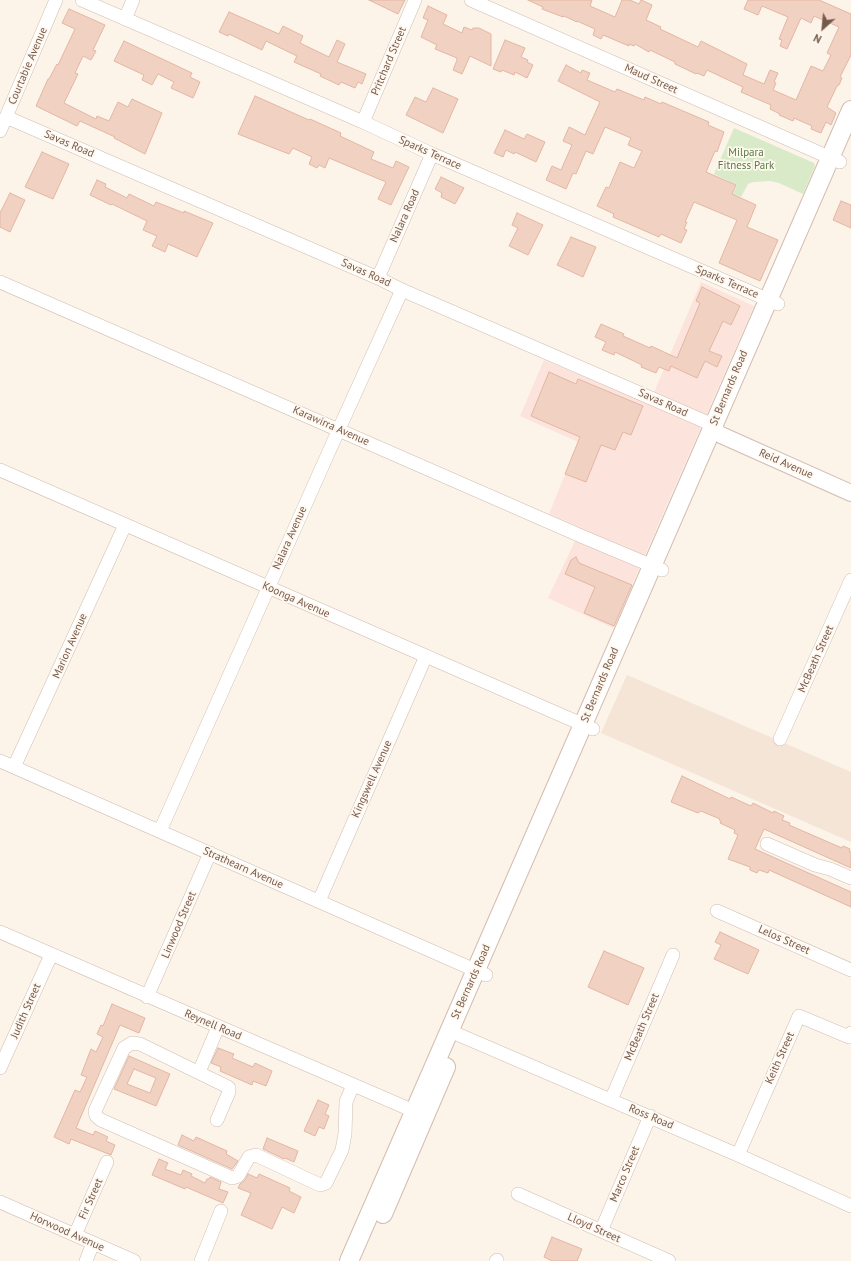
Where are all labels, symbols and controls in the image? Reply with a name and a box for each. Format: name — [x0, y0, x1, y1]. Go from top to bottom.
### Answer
north arrow — [803, 8, 843, 48]
street label: Courtabie Avenue — [6, 25, 50, 107]
street label: Pritchard Street — [369, 25, 409, 97]
text: N — [811, 31, 824, 47]
street label: Maud Street — [622, 61, 680, 97]
street label: Savas Road — [42, 128, 96, 160]
street label: Sparks Terrace — [397, 133, 463, 173]
park label: Milpara Fitness Park — [718, 146, 774, 172]
street label: Nalara Road — [387, 187, 423, 245]
street label: Savas Road — [339, 256, 393, 290]
street label: Sparks Terrace — [693, 263, 761, 301]
street label: St Bernards Road — [707, 348, 751, 428]
street label: Savas Road — [636, 386, 690, 420]
street label: Karawirra Avenue — [291, 403, 371, 449]
street label: Reid Avenue — [757, 446, 815, 482]
street label: Nalara Avenue — [270, 504, 310, 572]
street label: Koonga Avenue — [260, 579, 332, 621]
street label: Marion Avenue — [50, 611, 90, 681]
street label: McBeath Street — [795, 623, 837, 695]
street label: St Bernards Road — [578, 645, 622, 725]
street label: Kingswell Avenue — [349, 738, 395, 820]
street label: Strathearn Avenue — [201, 844, 285, 892]
street label: Linwood Street — [159, 890, 199, 960]
street label: Lelos Street — [756, 923, 812, 957]
street label: St Bernards Road — [449, 943, 493, 1021]
street label: Judith Street — [8, 981, 44, 1041]
street label: McBeath Street — [622, 991, 662, 1063]
street label: Reynell Road — [182, 1007, 244, 1043]
street label: Keith Street — [763, 1030, 797, 1086]
street label: Ross Road — [627, 1102, 675, 1132]
street label: Marco Street — [607, 1144, 643, 1204]
street label: Fir Street — [76, 1176, 106, 1222]
street label: Horwood Avenue — [28, 1210, 106, 1254]
street label: Lloyd Street — [565, 1210, 623, 1246]

